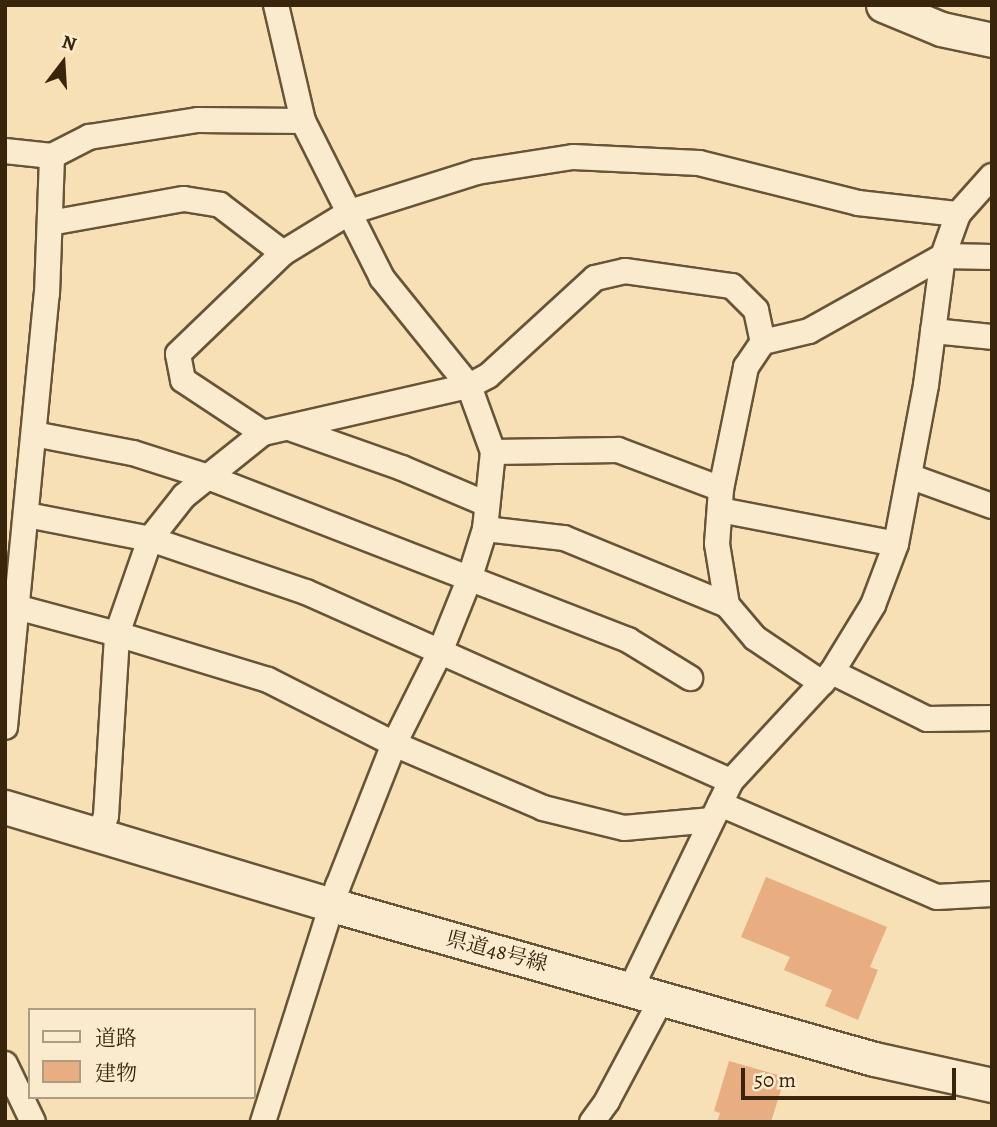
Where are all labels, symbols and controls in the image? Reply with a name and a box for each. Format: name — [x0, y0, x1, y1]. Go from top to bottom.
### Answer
north arrow — [28, 28, 98, 98]
text: N — [59, 28, 80, 57]
street label: 県道48号線 — [444, 925, 550, 977]
legend — [28, 1008, 256, 1099]
text: 道路 — [95, 1024, 137, 1052]
scale bar — [745, 1054, 960, 1098]
text: 建物 — [95, 1059, 137, 1087]
text: 50 m — [754, 1066, 796, 1094]

